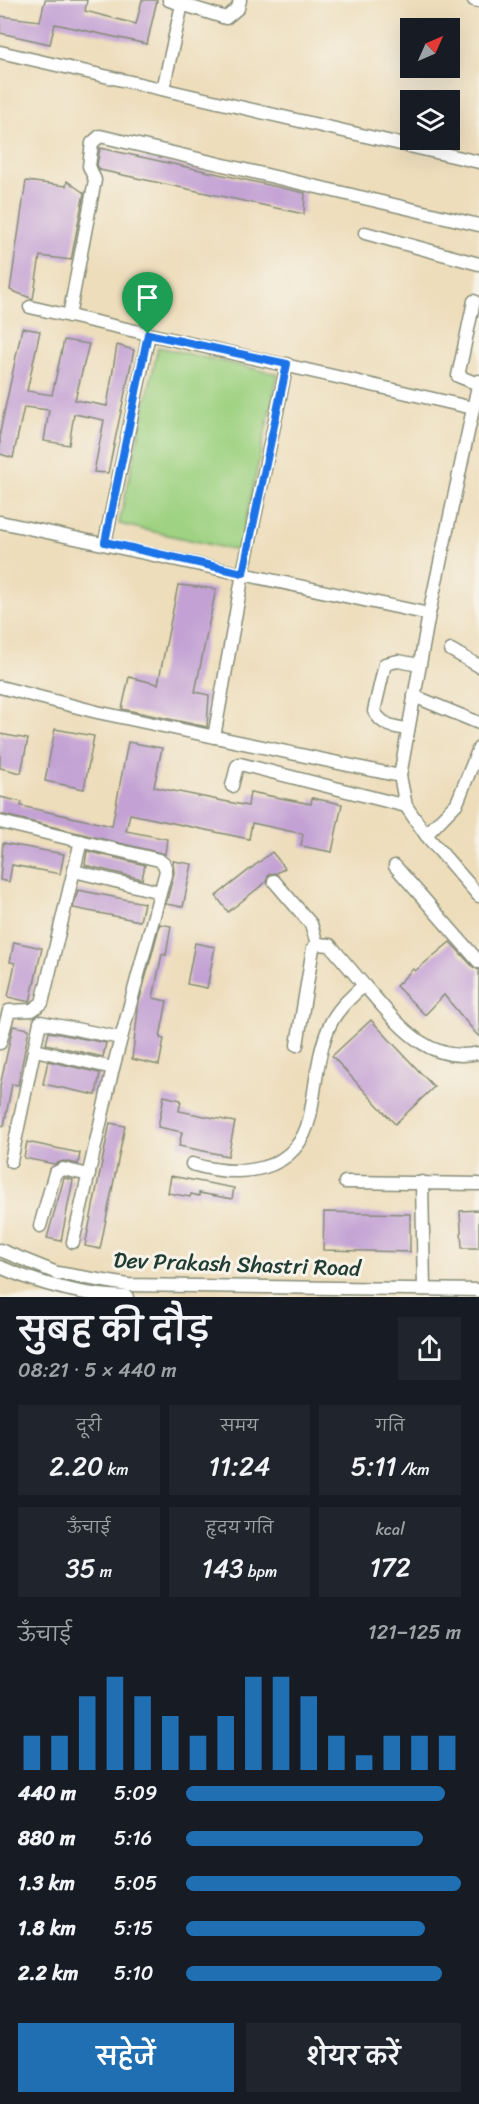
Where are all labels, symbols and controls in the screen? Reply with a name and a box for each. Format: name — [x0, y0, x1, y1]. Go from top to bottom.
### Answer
north arrow — [400, 18, 460, 78]
map controls — [400, 18, 460, 150]
button: layers — [400, 90, 460, 150]
pin — [122, 272, 173, 334]
icon: arrive — [131, 281, 164, 314]
street label: Dev Prakash Shastri Road — [113, 1240, 363, 1288]
text: सुबह की दौड़ — [18, 1301, 210, 1359]
button: share — [398, 1317, 461, 1380]
text: 08:21 · 5 × 440 m — [18, 1353, 177, 1388]
text: दूरी — [76, 1411, 101, 1440]
text: समय — [220, 1411, 259, 1440]
text: गति — [376, 1411, 405, 1440]
text: 2.20 — [49, 1443, 104, 1489]
text: 11:24 — [209, 1443, 270, 1489]
text: 5:11 — [351, 1443, 397, 1489]
text: km — [104, 1455, 128, 1484]
text: /km — [397, 1455, 430, 1484]
text: ऊँचाई — [67, 1513, 110, 1542]
text: हृदय गति — [205, 1513, 274, 1542]
text: kcal — [376, 1515, 405, 1544]
text: 172 — [370, 1544, 411, 1590]
text: 35 — [66, 1545, 96, 1591]
text: 143 — [202, 1545, 243, 1591]
text: m — [96, 1557, 112, 1586]
text: bpm — [243, 1557, 277, 1586]
text: 121–125 m — [368, 1615, 461, 1650]
text: ऊँचाई — [18, 1617, 72, 1652]
text: 440 m — [18, 1776, 76, 1811]
text: 5:09 — [114, 1776, 157, 1811]
text: 880 m — [18, 1821, 75, 1856]
text: 5:16 — [114, 1821, 152, 1856]
text: 1.3 km — [18, 1866, 75, 1901]
text: 5:05 — [114, 1866, 157, 1901]
text: 1.8 km — [18, 1911, 76, 1946]
text: 5:15 — [114, 1911, 153, 1946]
text: 2.2 km — [18, 1956, 78, 1991]
text: 5:10 — [114, 1956, 153, 1991]
button: सहेजें — [18, 2023, 234, 2092]
button: शेयर करें — [246, 2023, 461, 2092]

